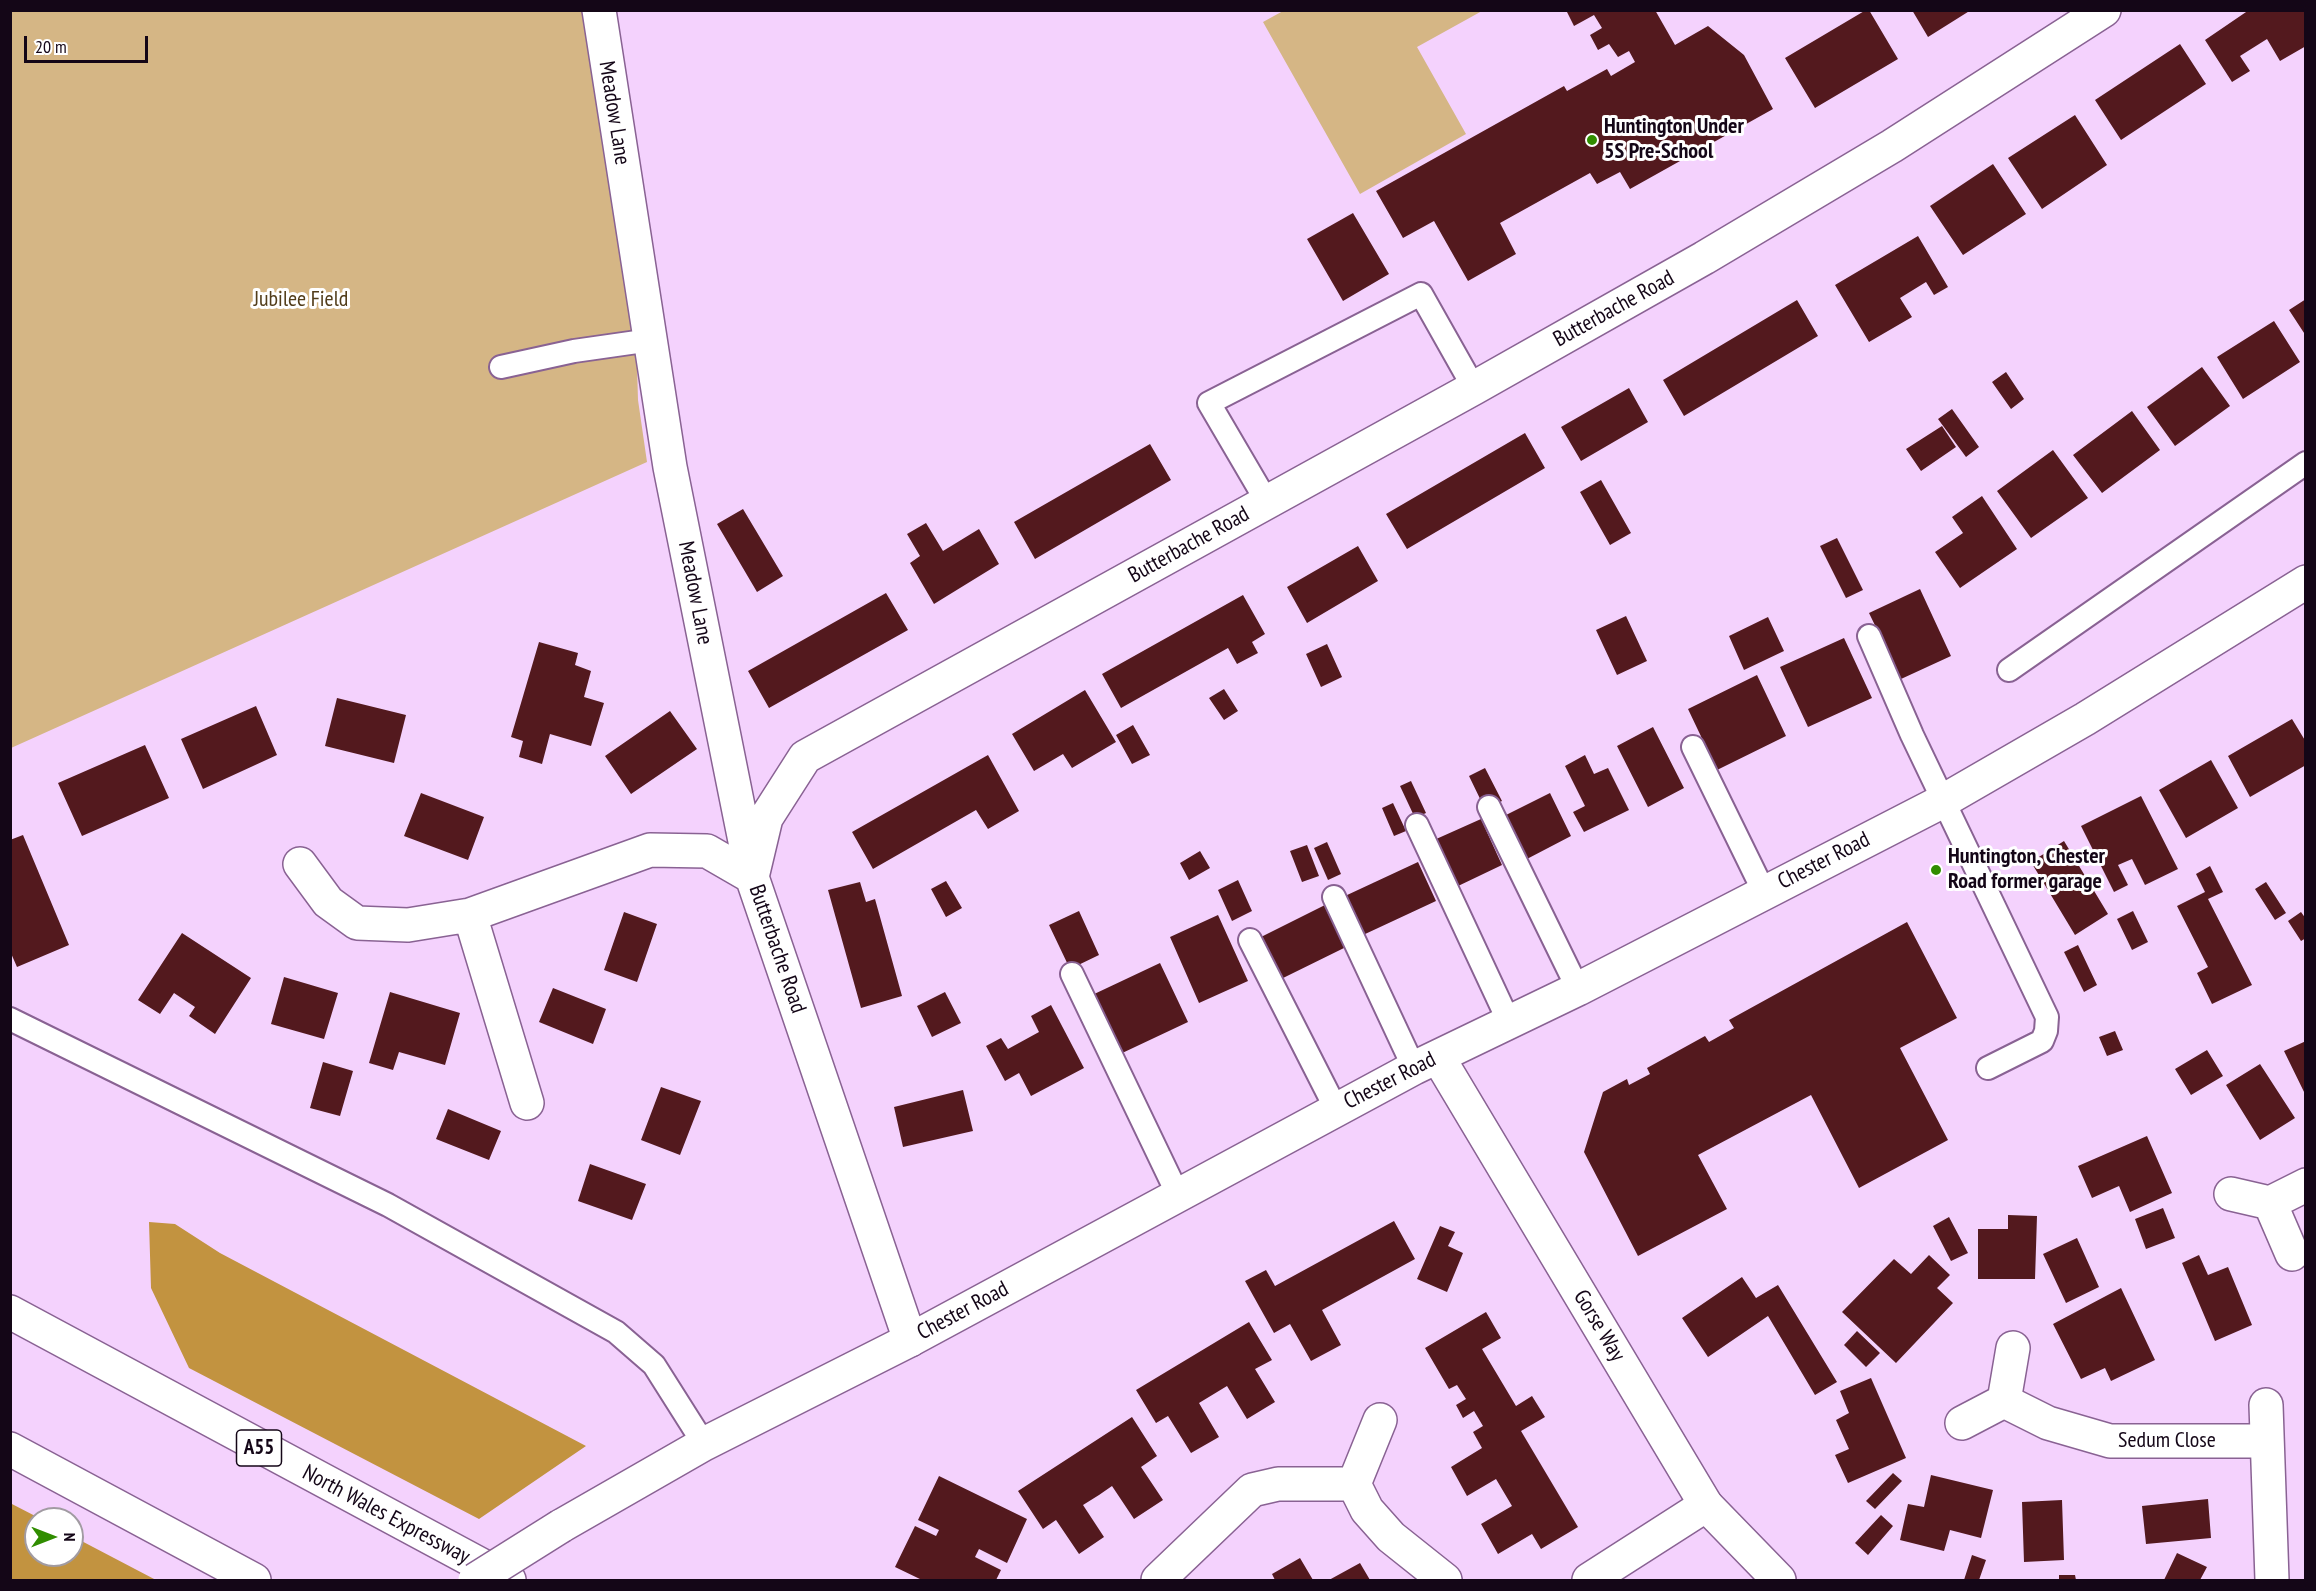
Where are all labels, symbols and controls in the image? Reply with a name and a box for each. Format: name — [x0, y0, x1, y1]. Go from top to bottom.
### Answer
scale bar — [27, 24, 152, 62]
text: 20 m — [35, 35, 67, 58]
street label: Meadow Lane — [593, 59, 635, 167]
place label: Huntington Under 5S Pre-School — [1604, 114, 1744, 166]
marker: Huntington Under 5S Pre-School — [1585, 133, 1599, 147]
street label: Butterbache Road — [1549, 265, 1679, 353]
park label: Jubilee Field — [254, 287, 348, 313]
street label: Butterbache Road — [1124, 501, 1254, 589]
street label: Meadow Lane — [672, 539, 718, 647]
street label: Chester Road — [1774, 827, 1874, 895]
place label: Huntington, Chester Road former garage — [1948, 844, 2105, 896]
marker: Huntington, Chester Road former garage — [1929, 863, 1943, 877]
street label: Butterbache Road — [743, 881, 811, 1017]
street label: Chester Road — [1340, 1047, 1440, 1115]
street label: Chester Road — [913, 1276, 1013, 1346]
street label: Gorse Way — [1567, 1285, 1631, 1367]
street label: Sedum Close — [2118, 1428, 2216, 1454]
road number: A55 — [236, 1430, 282, 1466]
street label: North Wales Expressway — [298, 1460, 474, 1570]
north arrow — [24, 1507, 84, 1567]
text: N — [60, 1533, 80, 1541]

